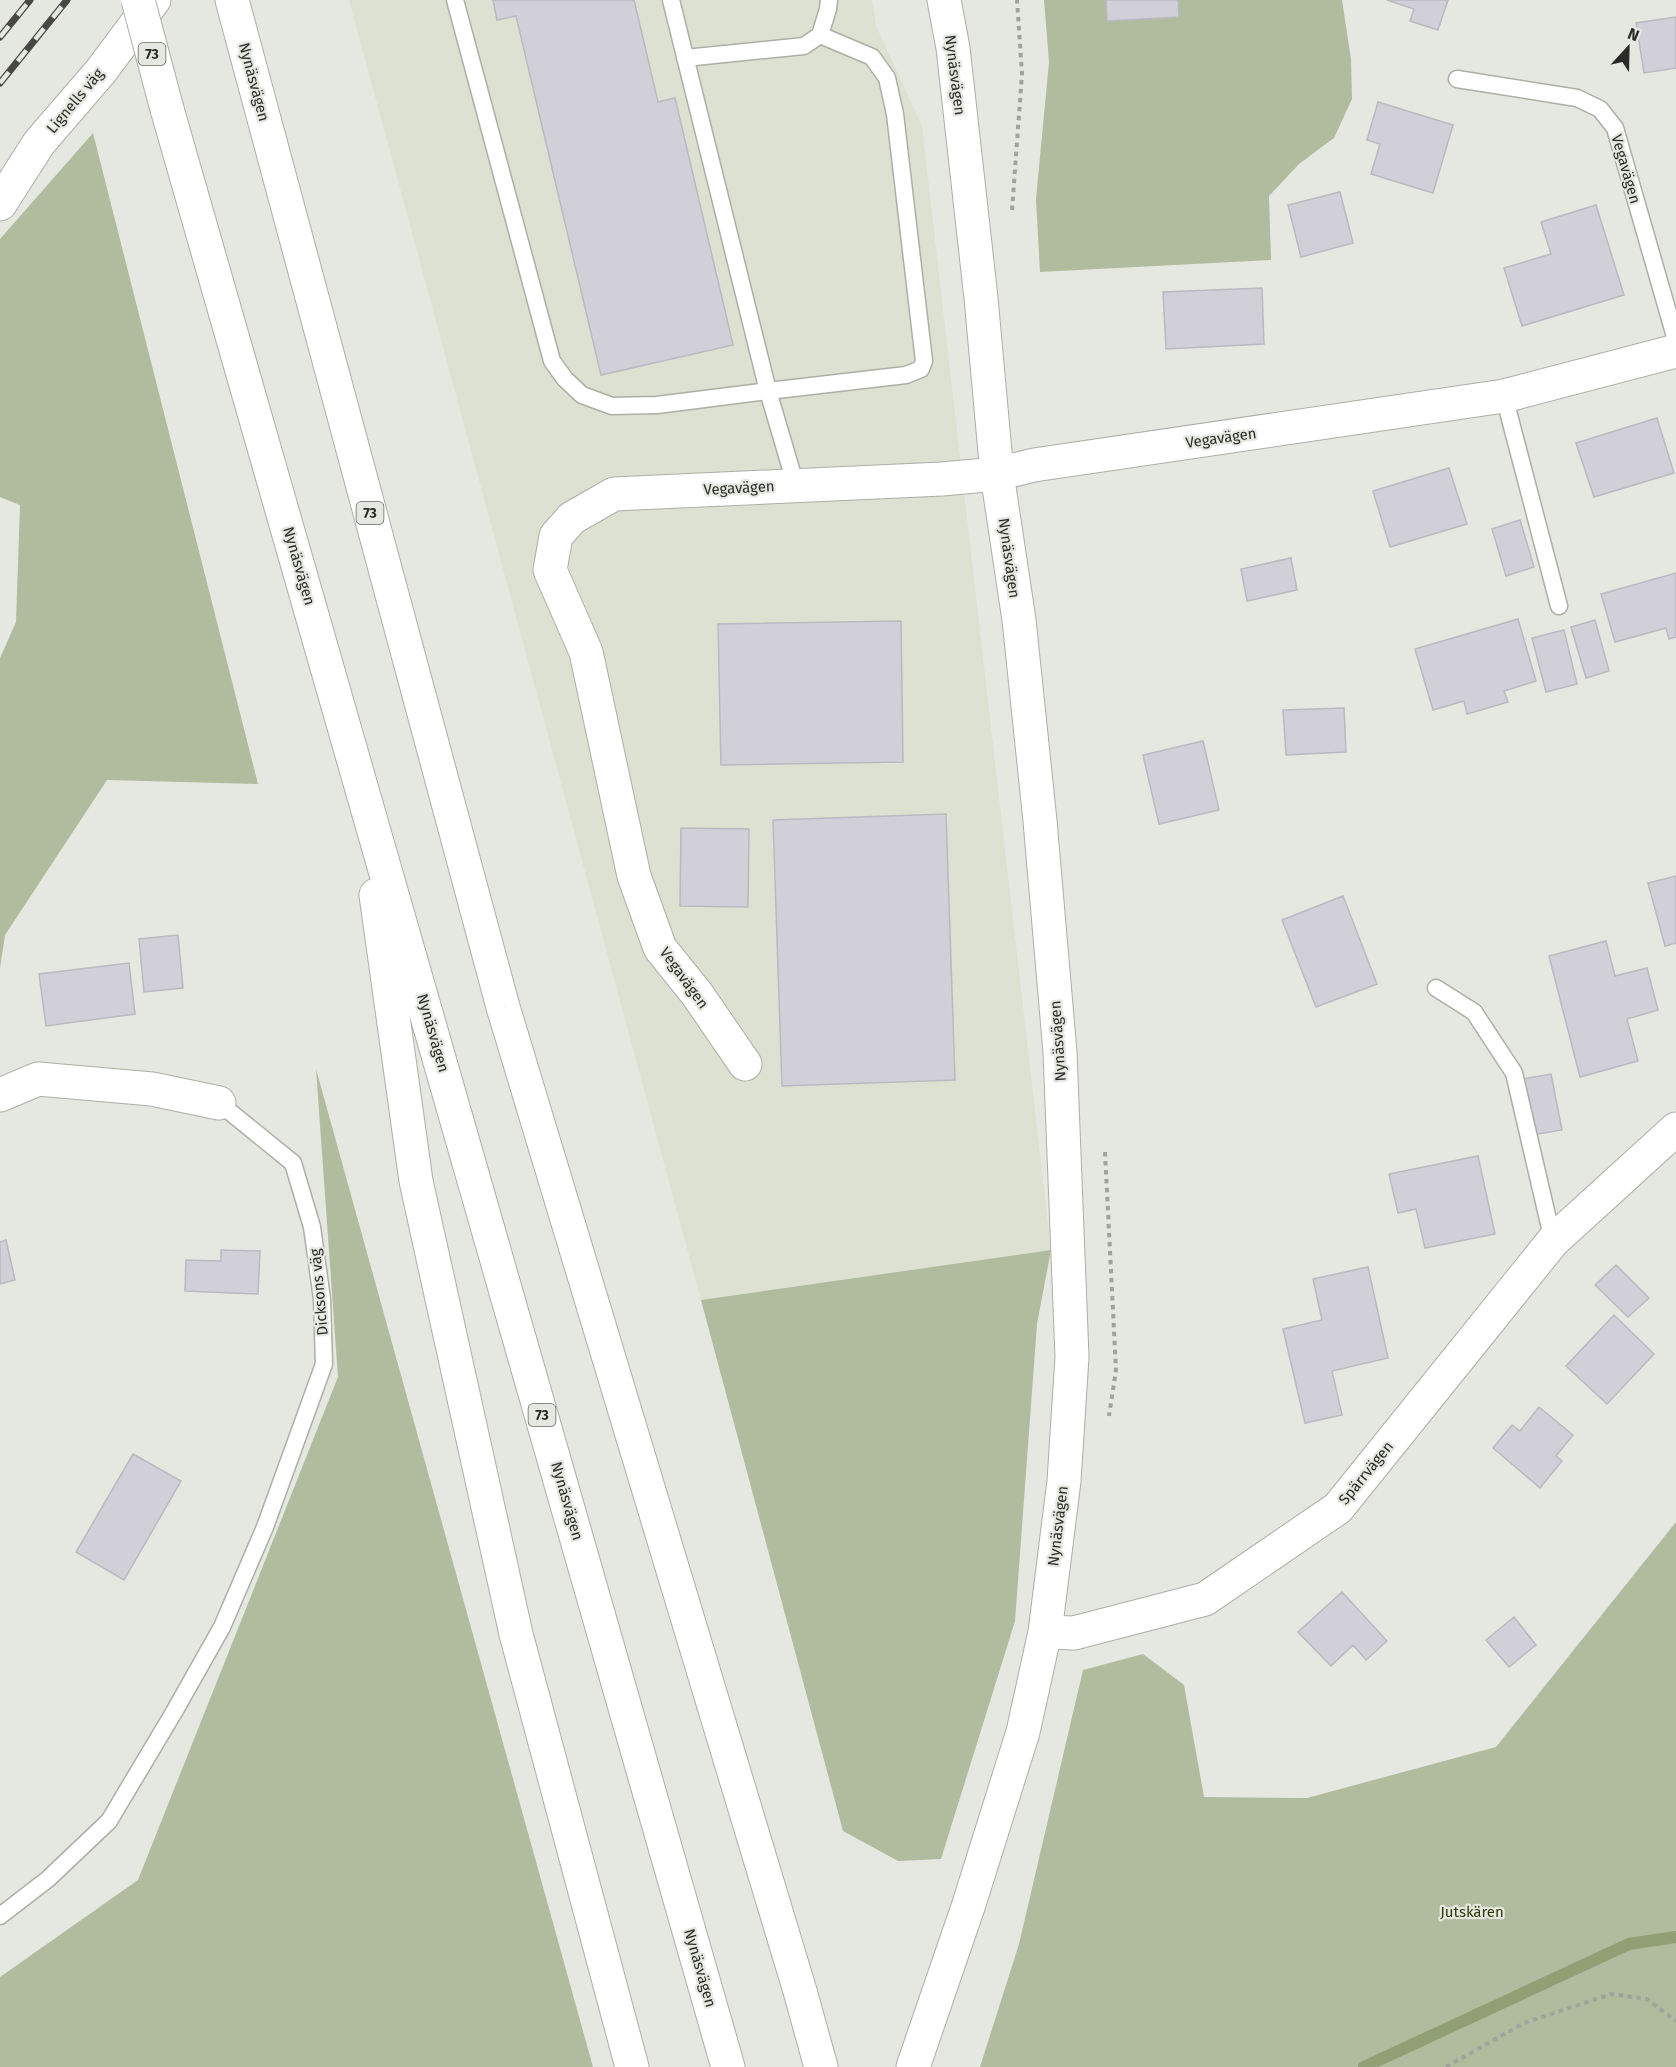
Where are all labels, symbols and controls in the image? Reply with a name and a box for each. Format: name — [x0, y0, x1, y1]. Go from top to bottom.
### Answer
north arrow — [1598, 18, 1658, 78]
text: N — [1625, 24, 1642, 45]
street label: Nynäsvägen — [941, 34, 969, 116]
street label: Nynäsvägen — [235, 41, 273, 123]
road number: 73 — [138, 43, 166, 65]
street label: Lignells väg — [43, 65, 107, 137]
street label: Vegavägen — [1608, 132, 1644, 206]
street label: Vegavägen — [1184, 424, 1258, 452]
street label: Vegavägen — [703, 477, 775, 499]
road number: 73 — [356, 502, 384, 524]
street label: Nynäsvägen — [994, 517, 1024, 599]
street label: Nynäsvägen — [279, 525, 319, 607]
street label: Vegavägen — [656, 944, 712, 1012]
street label: Nynäsvägen — [413, 992, 453, 1074]
street label: Nynäsvägen — [1046, 1000, 1070, 1082]
street label: Dicksons väg — [306, 1248, 332, 1336]
road number: 73 — [528, 1404, 556, 1426]
street label: Spärrvägen — [1335, 1438, 1397, 1508]
street label: Nynäsvägen — [547, 1460, 587, 1542]
street label: Nynäsvägen — [1044, 1485, 1072, 1567]
park label: Jutskären — [1440, 1903, 1504, 1921]
street label: Nynäsvägen — [680, 1927, 720, 2009]

